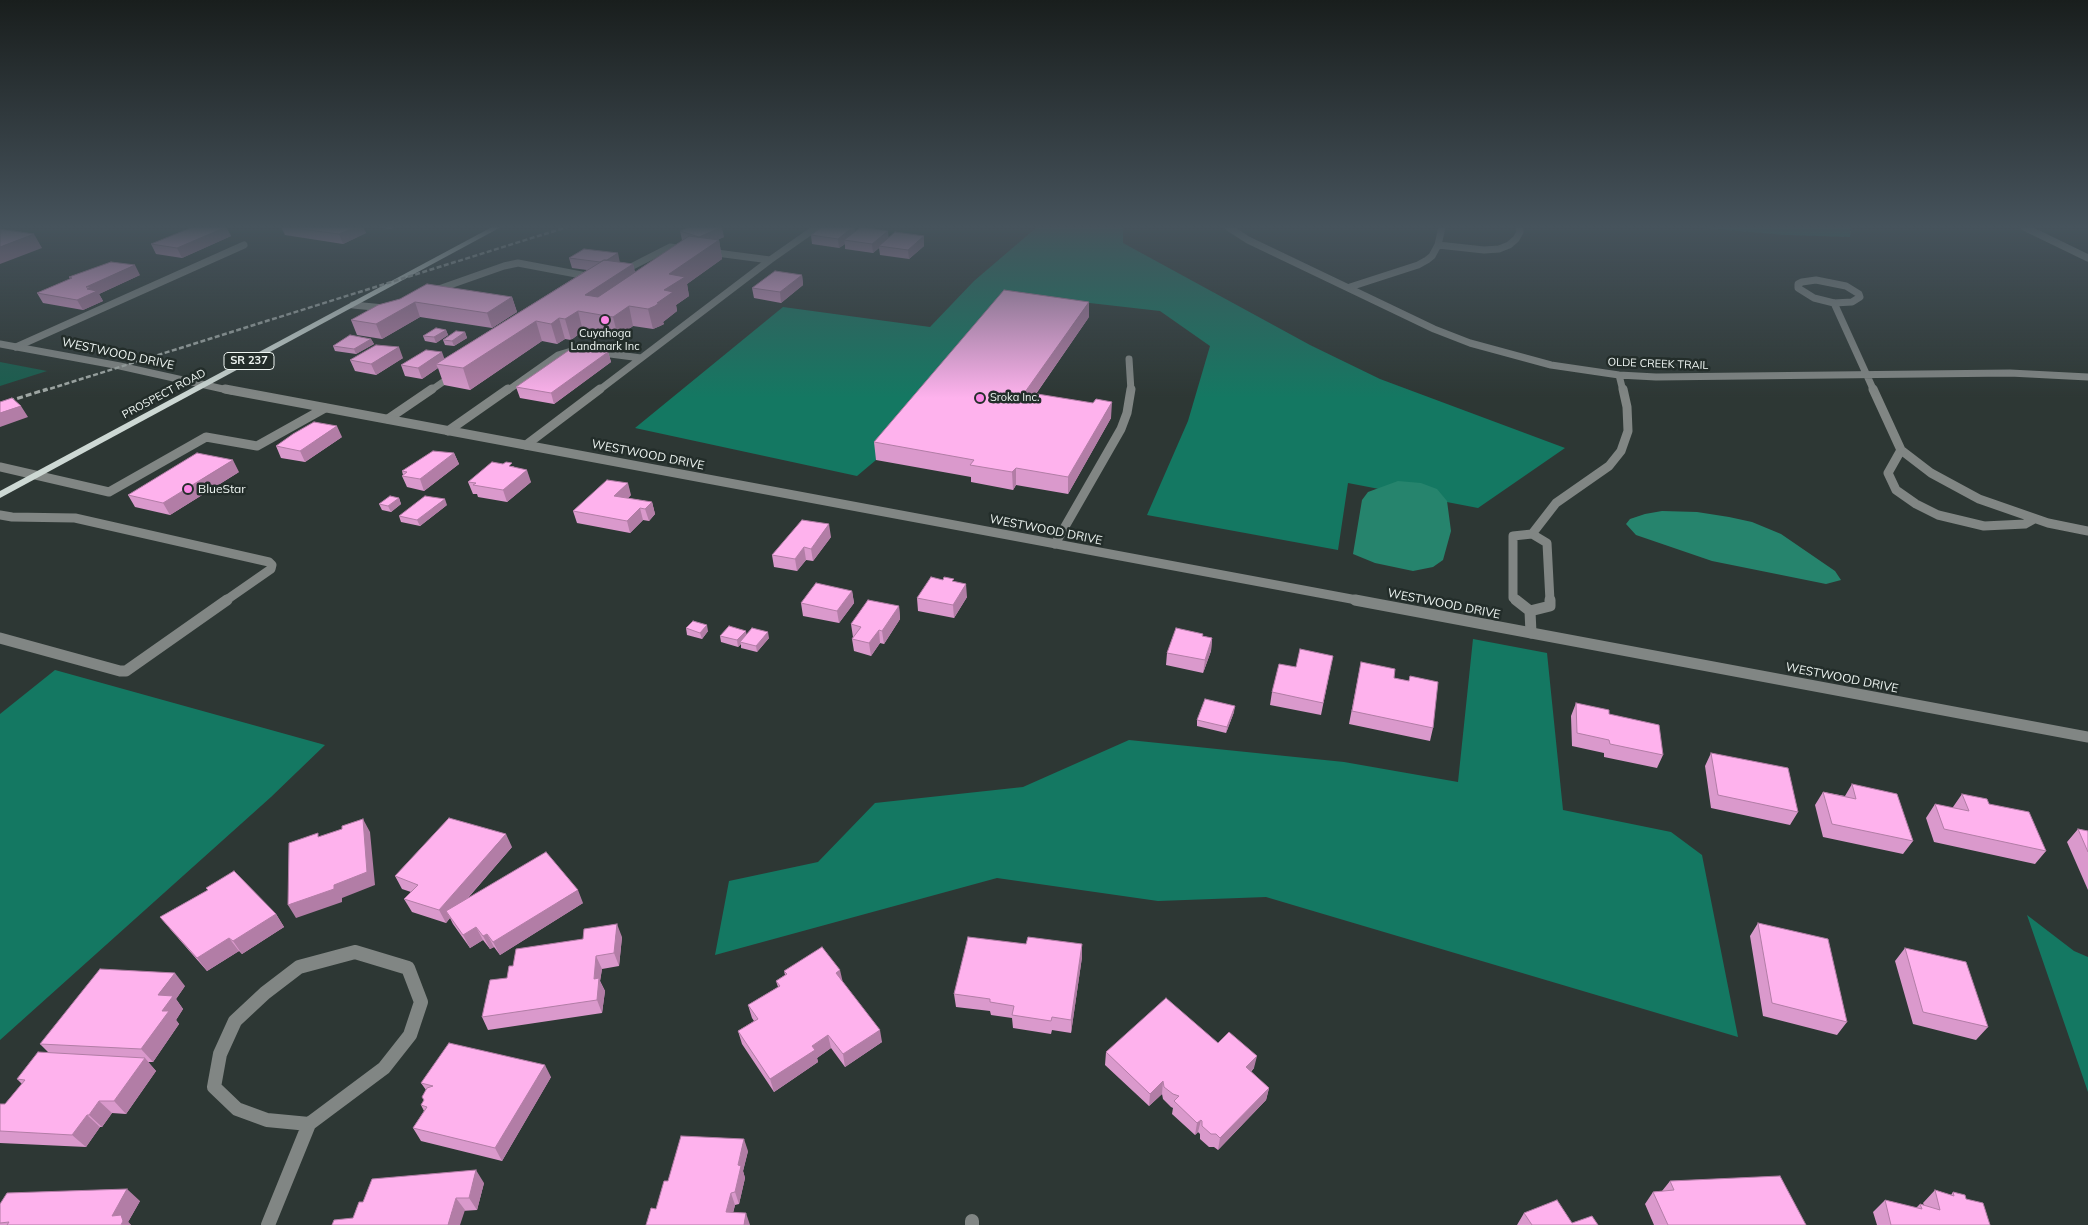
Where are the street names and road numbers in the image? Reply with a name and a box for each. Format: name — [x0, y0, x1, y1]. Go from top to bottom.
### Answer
street label: WESTWOOD DRIVE — [60, 335, 176, 373]
road number: SR 237 — [224, 352, 274, 370]
street label: OLDE CREEK TRAIL — [1607, 356, 1709, 372]
street label: PROSPECT ROAD — [120, 366, 208, 422]
street label: WESTWOOD DRIVE — [590, 437, 706, 473]
street label: WESTWOOD DRIVE — [988, 512, 1104, 548]
street label: WESTWOOD DRIVE — [1386, 586, 1502, 622]
street label: WESTWOOD DRIVE — [1784, 660, 1900, 696]

